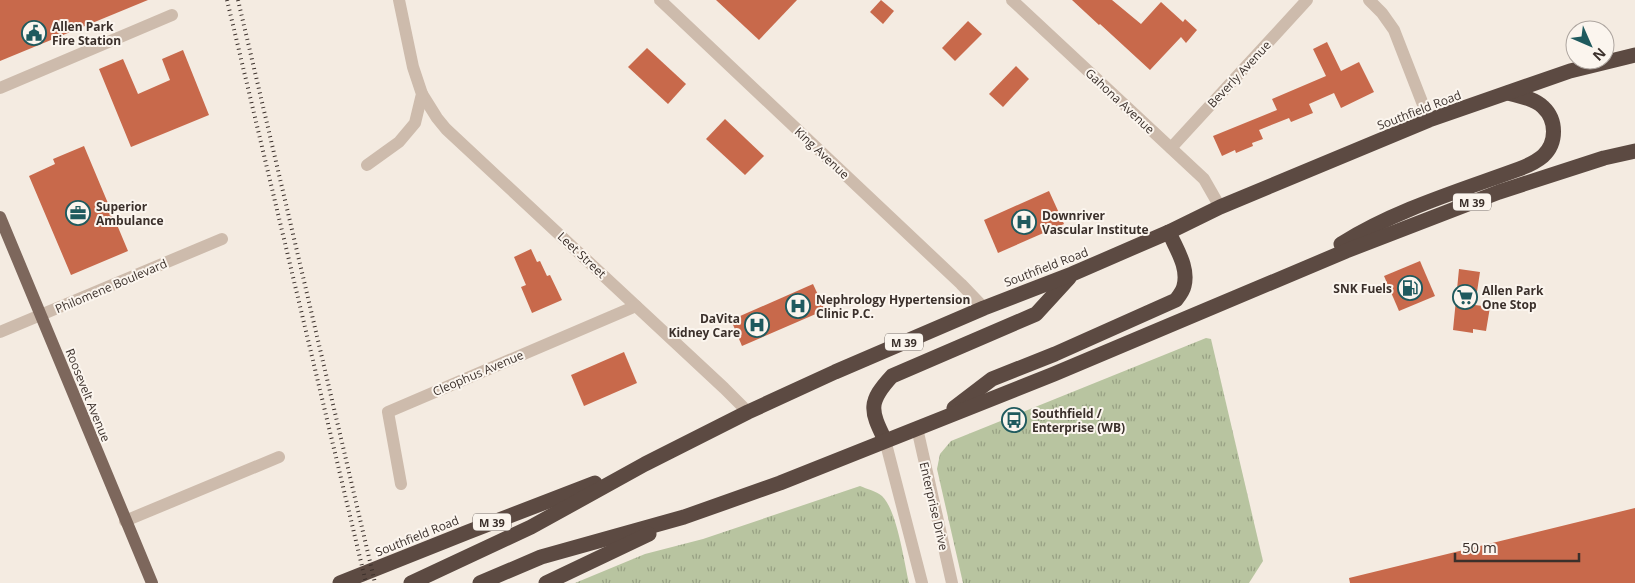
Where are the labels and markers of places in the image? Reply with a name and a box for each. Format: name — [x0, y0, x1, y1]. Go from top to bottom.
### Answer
place label: Allen Park Fire Station — [52, 18, 121, 49]
public building icon: Allen Park Fire Station — [21, 20, 47, 46]
place label: Superior Ambulance — [96, 198, 164, 229]
office icon: Superior Ambulance — [65, 200, 91, 226]
place label: Downriver Vascular Institute — [1042, 207, 1149, 238]
hospital icon: Downriver Vascular Institute — [1011, 209, 1037, 235]
fuel station icon: SNK Fuels — [1397, 275, 1423, 301]
place label: SNK Fuels — [1333, 280, 1392, 297]
place label: Allen Park One Stop — [1482, 282, 1544, 313]
supermarket icon: Allen Park One Stop — [1452, 284, 1478, 310]
place label: Nephrology Hypertension Clinic P.C. — [816, 291, 970, 322]
hospital icon: Nephrology Hypertension Clinic P.C. — [785, 293, 811, 319]
place label: DaVita Kidney Care — [668, 310, 740, 341]
hospital icon: DaVita Kidney Care — [744, 312, 770, 338]
place label: Southfield / Enterprise (WB) — [1032, 405, 1125, 436]
bus stop icon: Southfield / Enterprise (WB) — [1001, 407, 1027, 433]

